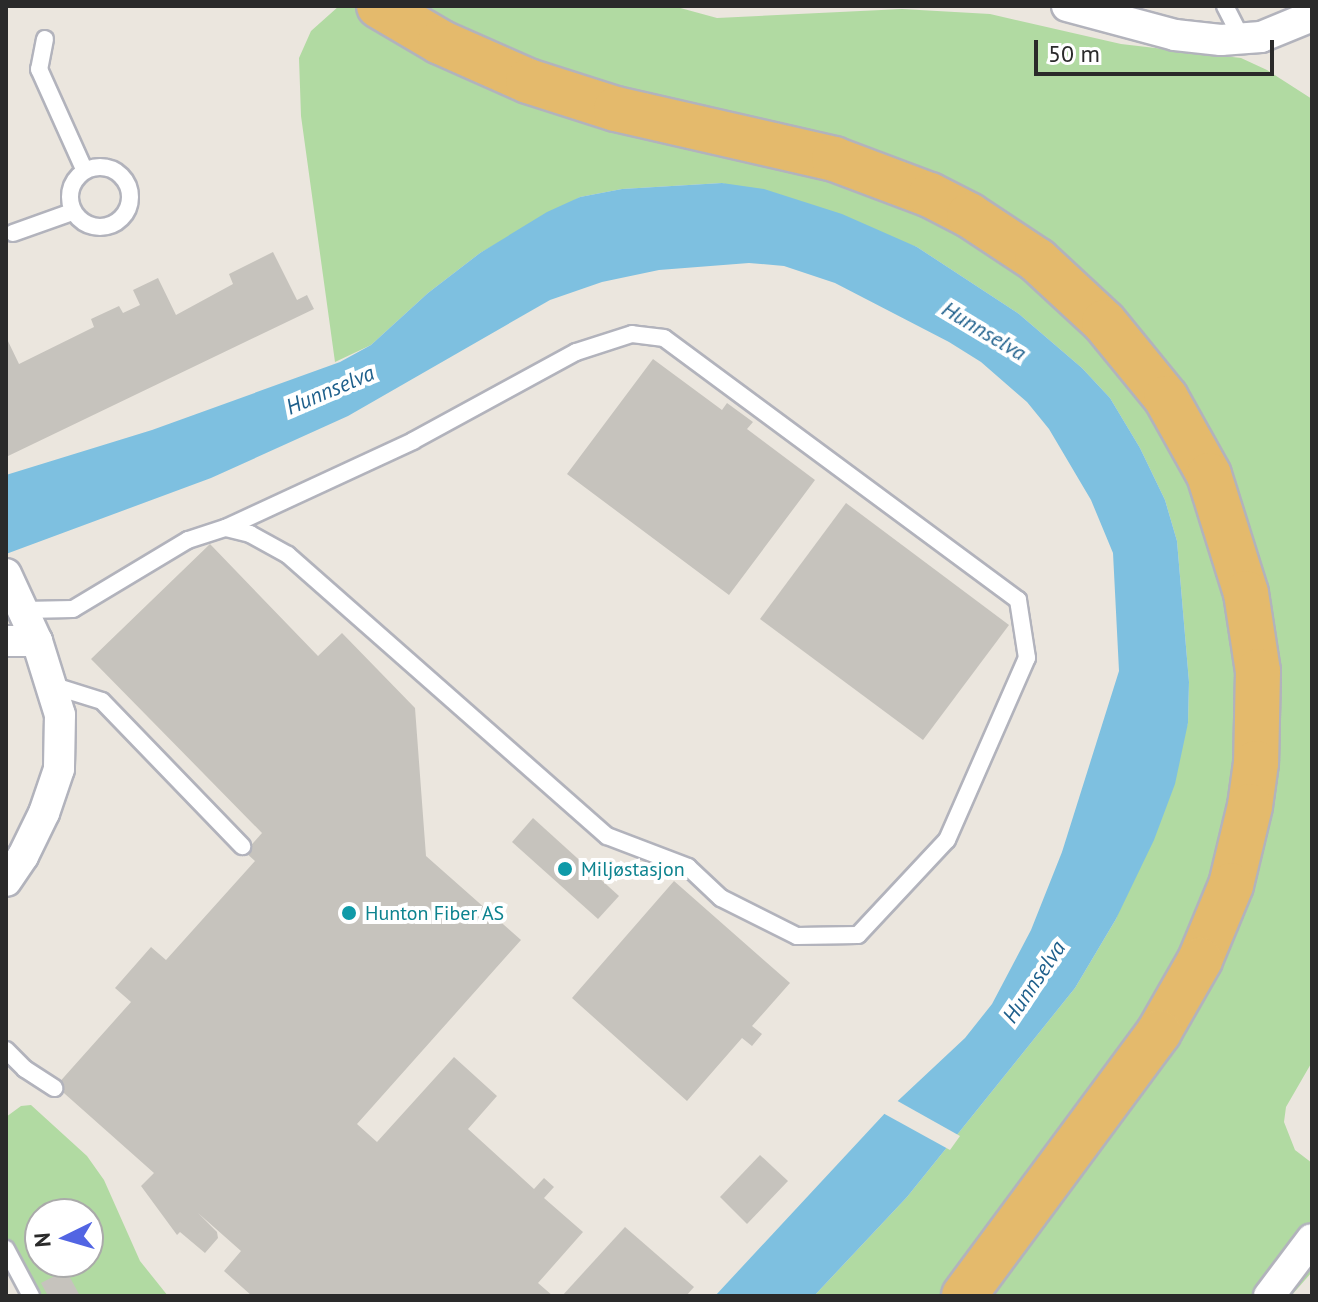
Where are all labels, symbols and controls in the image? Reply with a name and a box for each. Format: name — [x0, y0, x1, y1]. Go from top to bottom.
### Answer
scale bar — [1038, 24, 1278, 74]
text: 50 m — [1048, 38, 1100, 69]
water label: Hunnselva — [937, 296, 1031, 366]
water label: Hunnselva — [282, 360, 378, 420]
place label: Miljøstasjon — [581, 857, 685, 881]
marker: Miljøstasjon — [556, 860, 574, 878]
place label: Hunton Fiber AS — [365, 901, 505, 925]
marker: Hunton Fiber AS — [340, 904, 358, 922]
water label: Hunnselva — [997, 936, 1071, 1028]
north arrow — [24, 1198, 104, 1278]
text: N — [28, 1231, 57, 1248]

